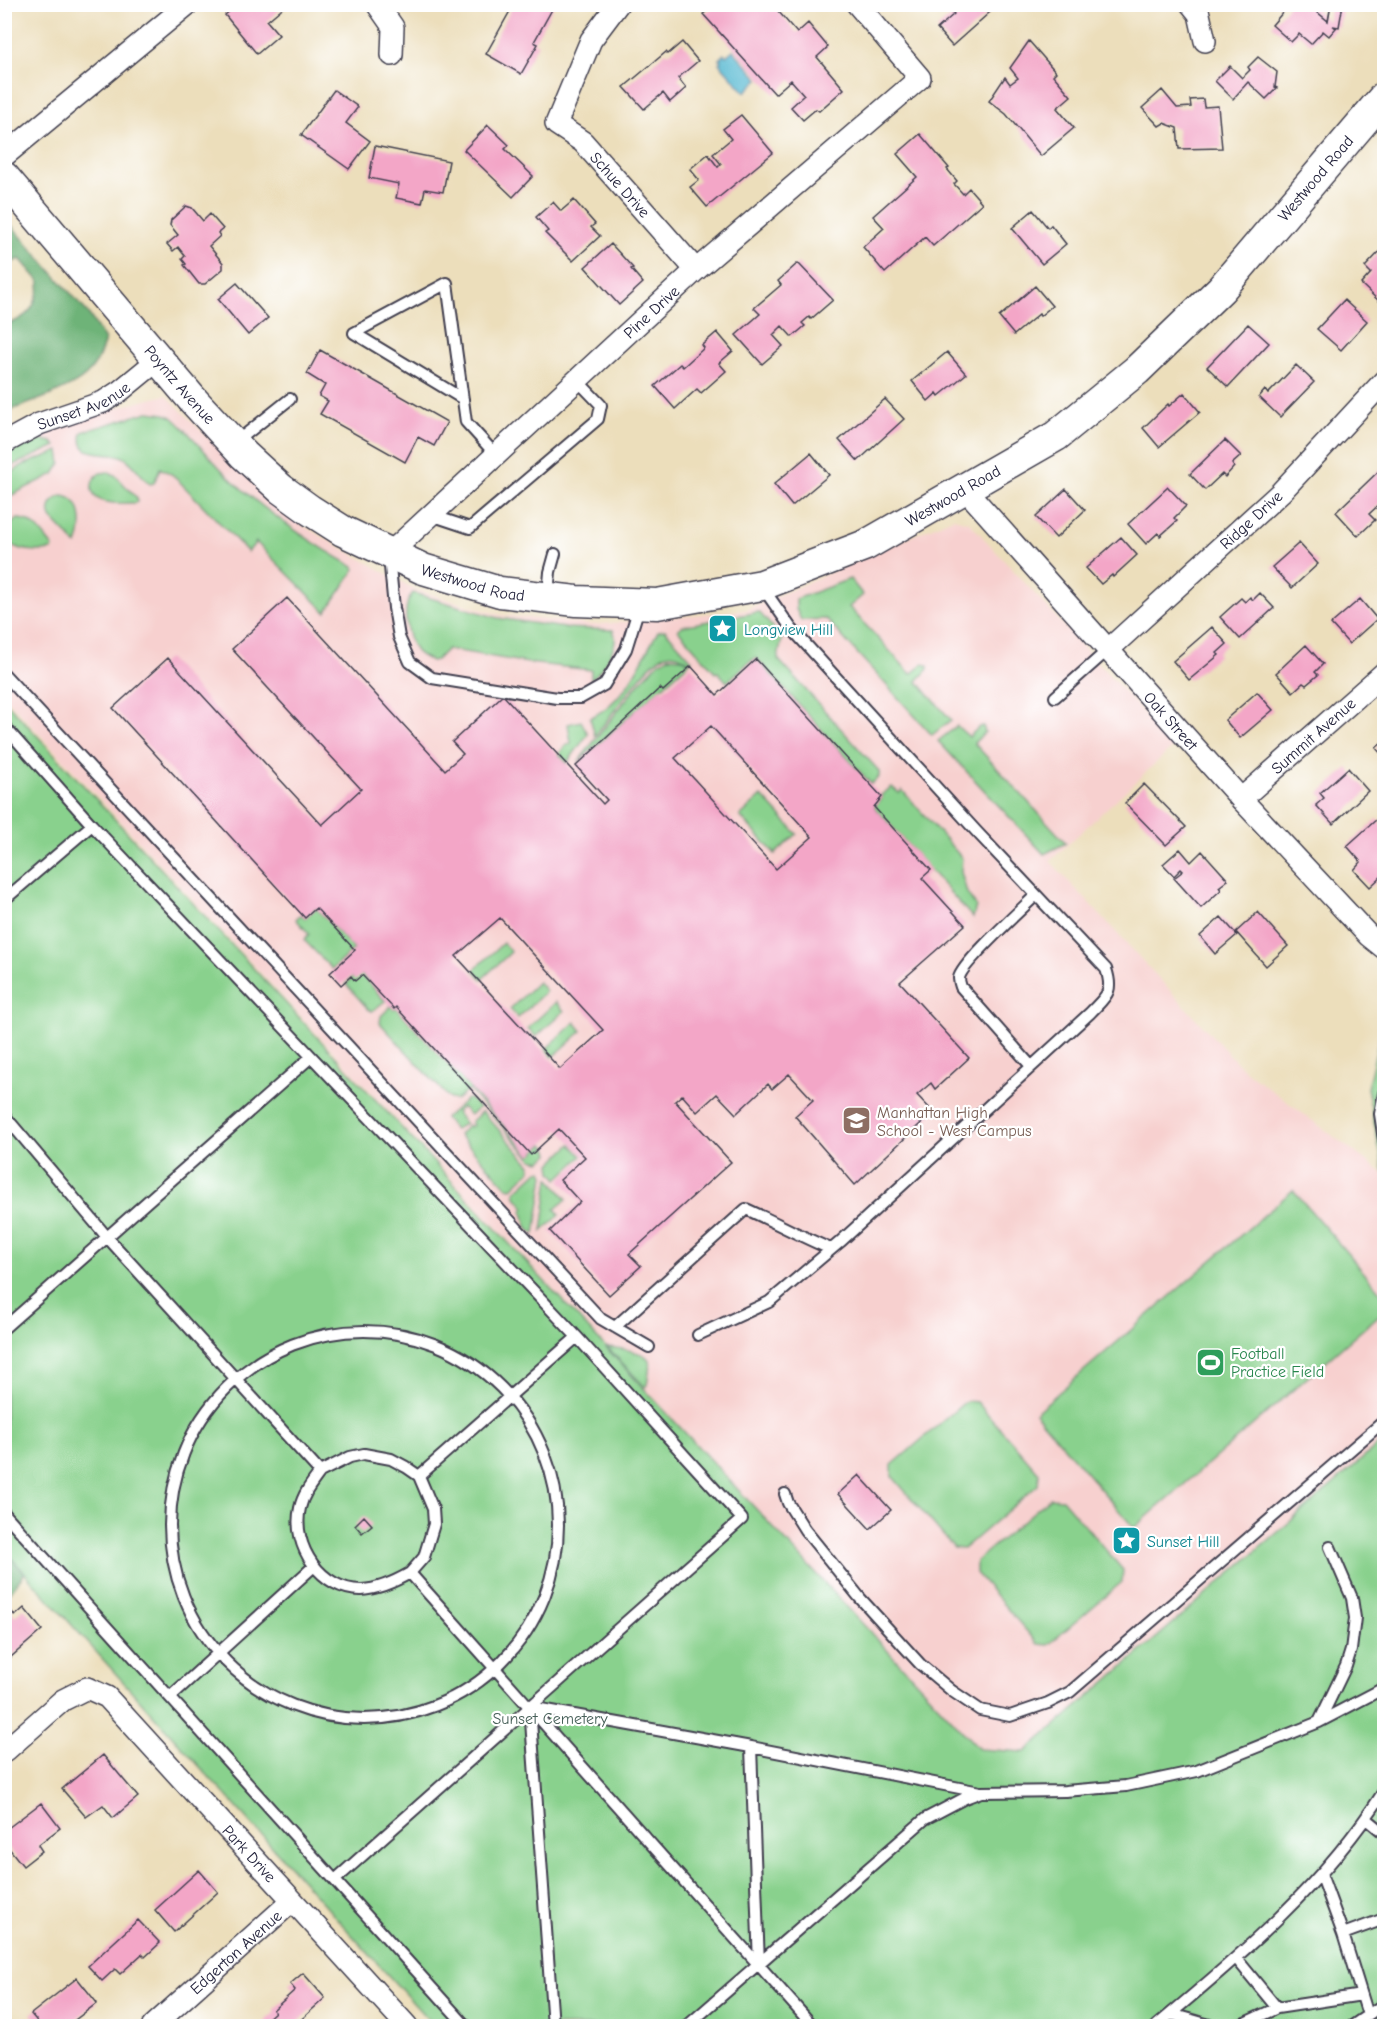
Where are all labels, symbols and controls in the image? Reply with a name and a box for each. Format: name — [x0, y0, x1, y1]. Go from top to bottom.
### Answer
street label: Westwood Road — [1275, 132, 1357, 225]
street label: Schue Drive — [586, 149, 653, 221]
street label: Pine Drive — [620, 282, 683, 342]
street label: Poyntz Avenue — [140, 342, 218, 428]
street label: Sunset Avenue — [35, 379, 134, 434]
street label: Westwood Road — [902, 462, 1004, 531]
street label: Ridge Drive — [1217, 487, 1286, 553]
street label: Westwood Road — [419, 561, 526, 605]
place icon: Longview Hill — [707, 613, 739, 645]
place label: Longview Hill — [744, 621, 833, 639]
street label: Oak Street — [1140, 688, 1201, 754]
street label: Summit Avenue — [1268, 695, 1359, 778]
place label: Manhattan High School - West Campus — [877, 1104, 1032, 1140]
school or university icon: Manhattan High School - West Campus — [840, 1105, 872, 1137]
place label: Football Practice Field — [1231, 1345, 1324, 1381]
sports icon: Football Practice Field — [1194, 1346, 1226, 1378]
place icon: Sunset Hill — [1110, 1525, 1142, 1557]
place label: Sunset Hill — [1147, 1533, 1220, 1551]
park label: Sunset Cemetery — [492, 1710, 608, 1728]
street label: Park Drive — [218, 1822, 279, 1886]
street label: Edgerton Avenue — [187, 1907, 286, 1998]

